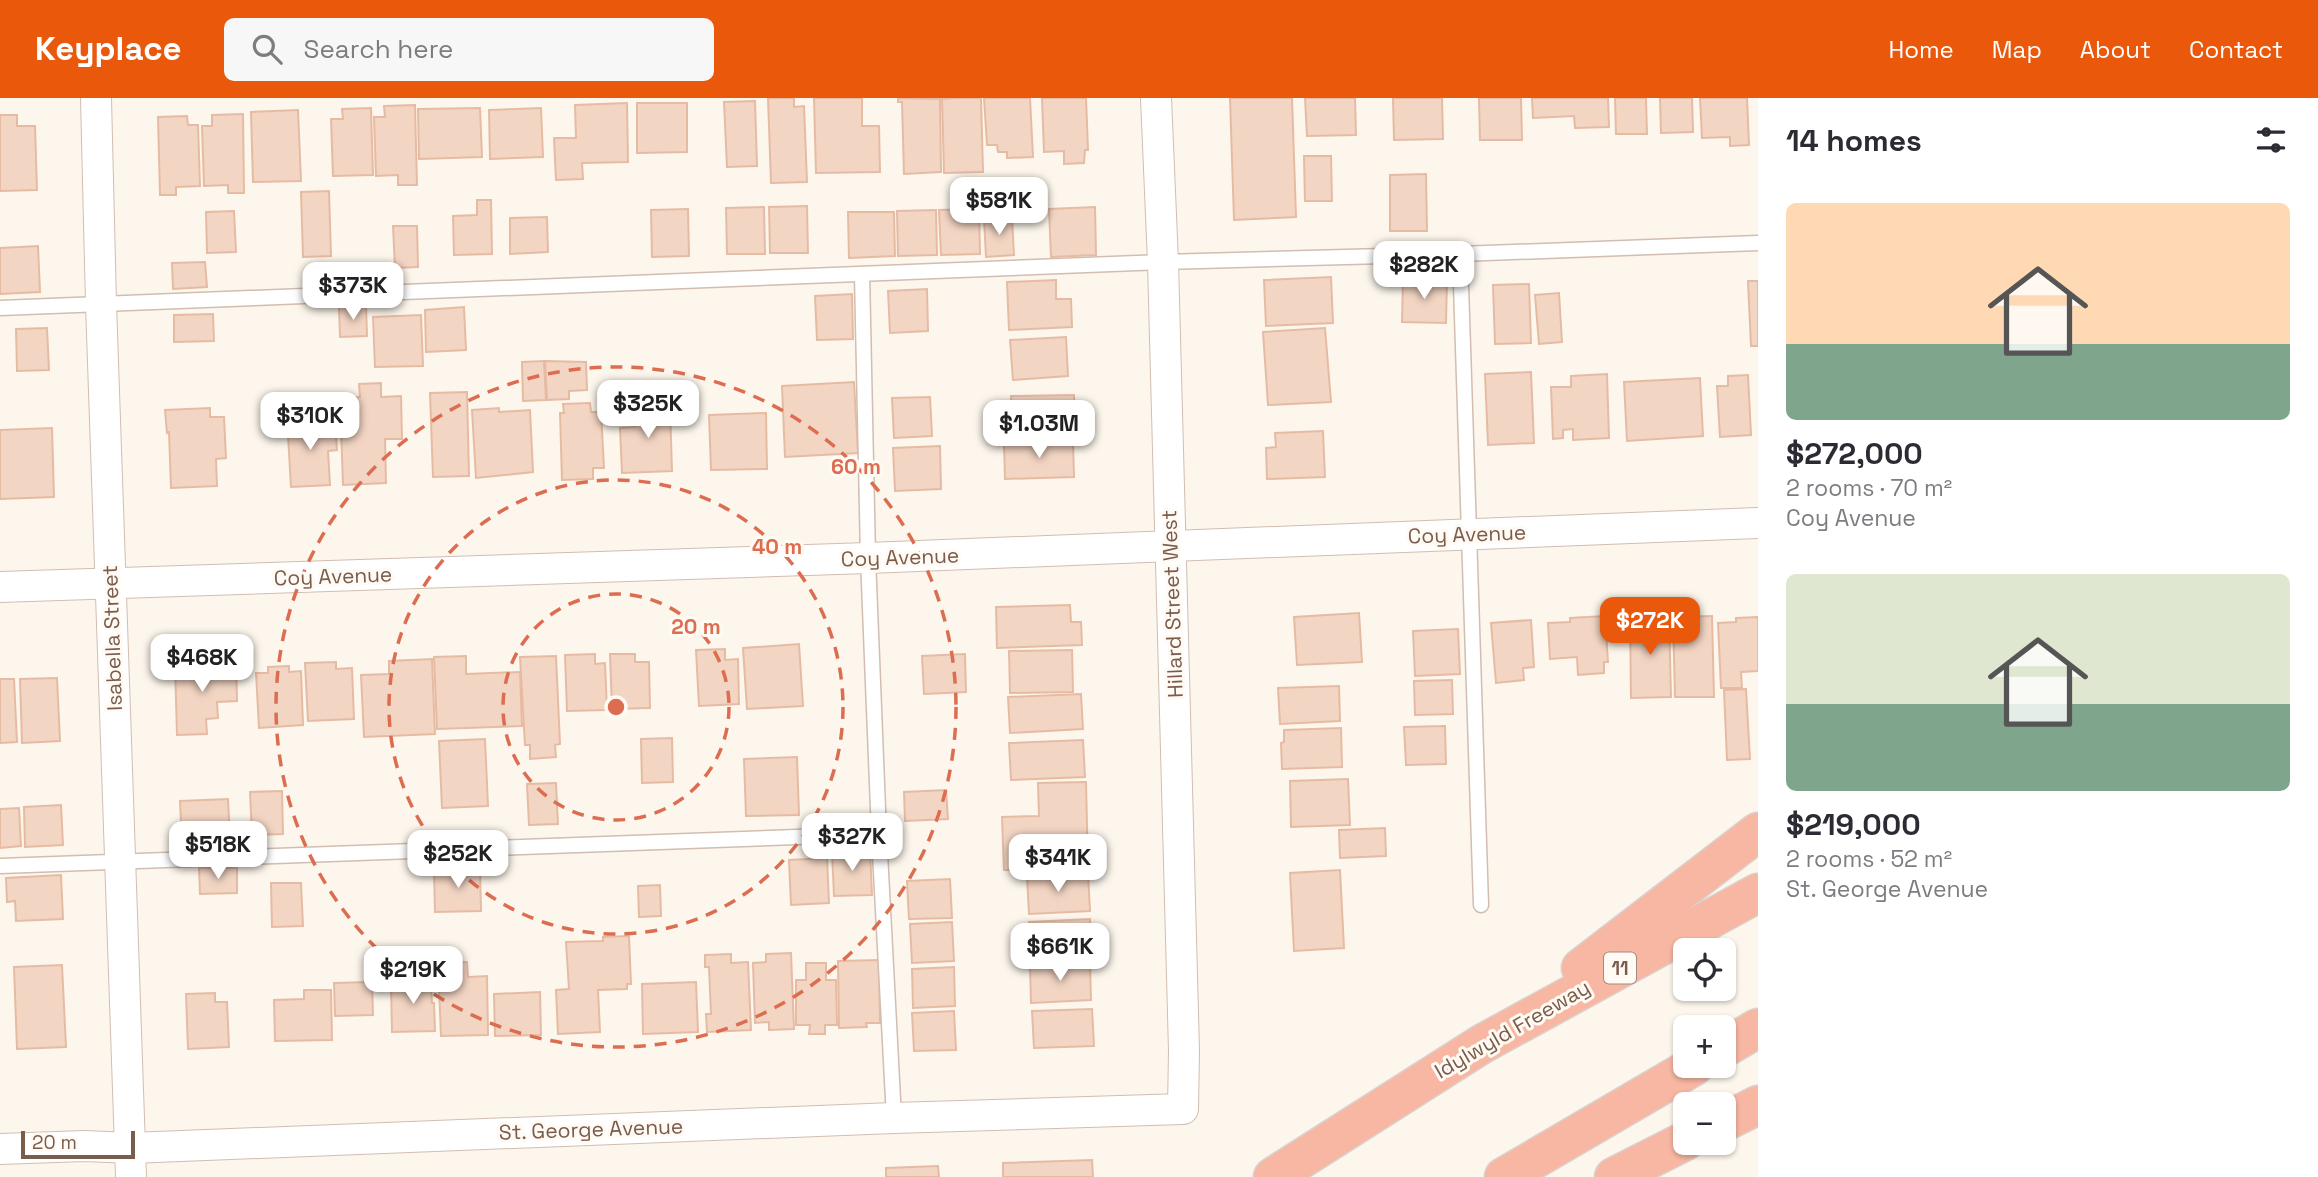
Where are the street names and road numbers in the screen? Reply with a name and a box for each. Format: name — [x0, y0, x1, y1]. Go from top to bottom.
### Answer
street label: Hillard Street West — [1155, 510, 1189, 698]
street label: Coy Avenue — [1407, 518, 1527, 550]
street label: Coy Avenue — [840, 541, 960, 573]
street label: Coy Avenue — [273, 560, 393, 592]
street label: Isabella Street — [96, 565, 128, 711]
road number: 11 — [1604, 953, 1636, 984]
street label: Idylwyld Freeway — [1429, 974, 1595, 1084]
street label: St. George Avenue — [498, 1112, 684, 1146]

